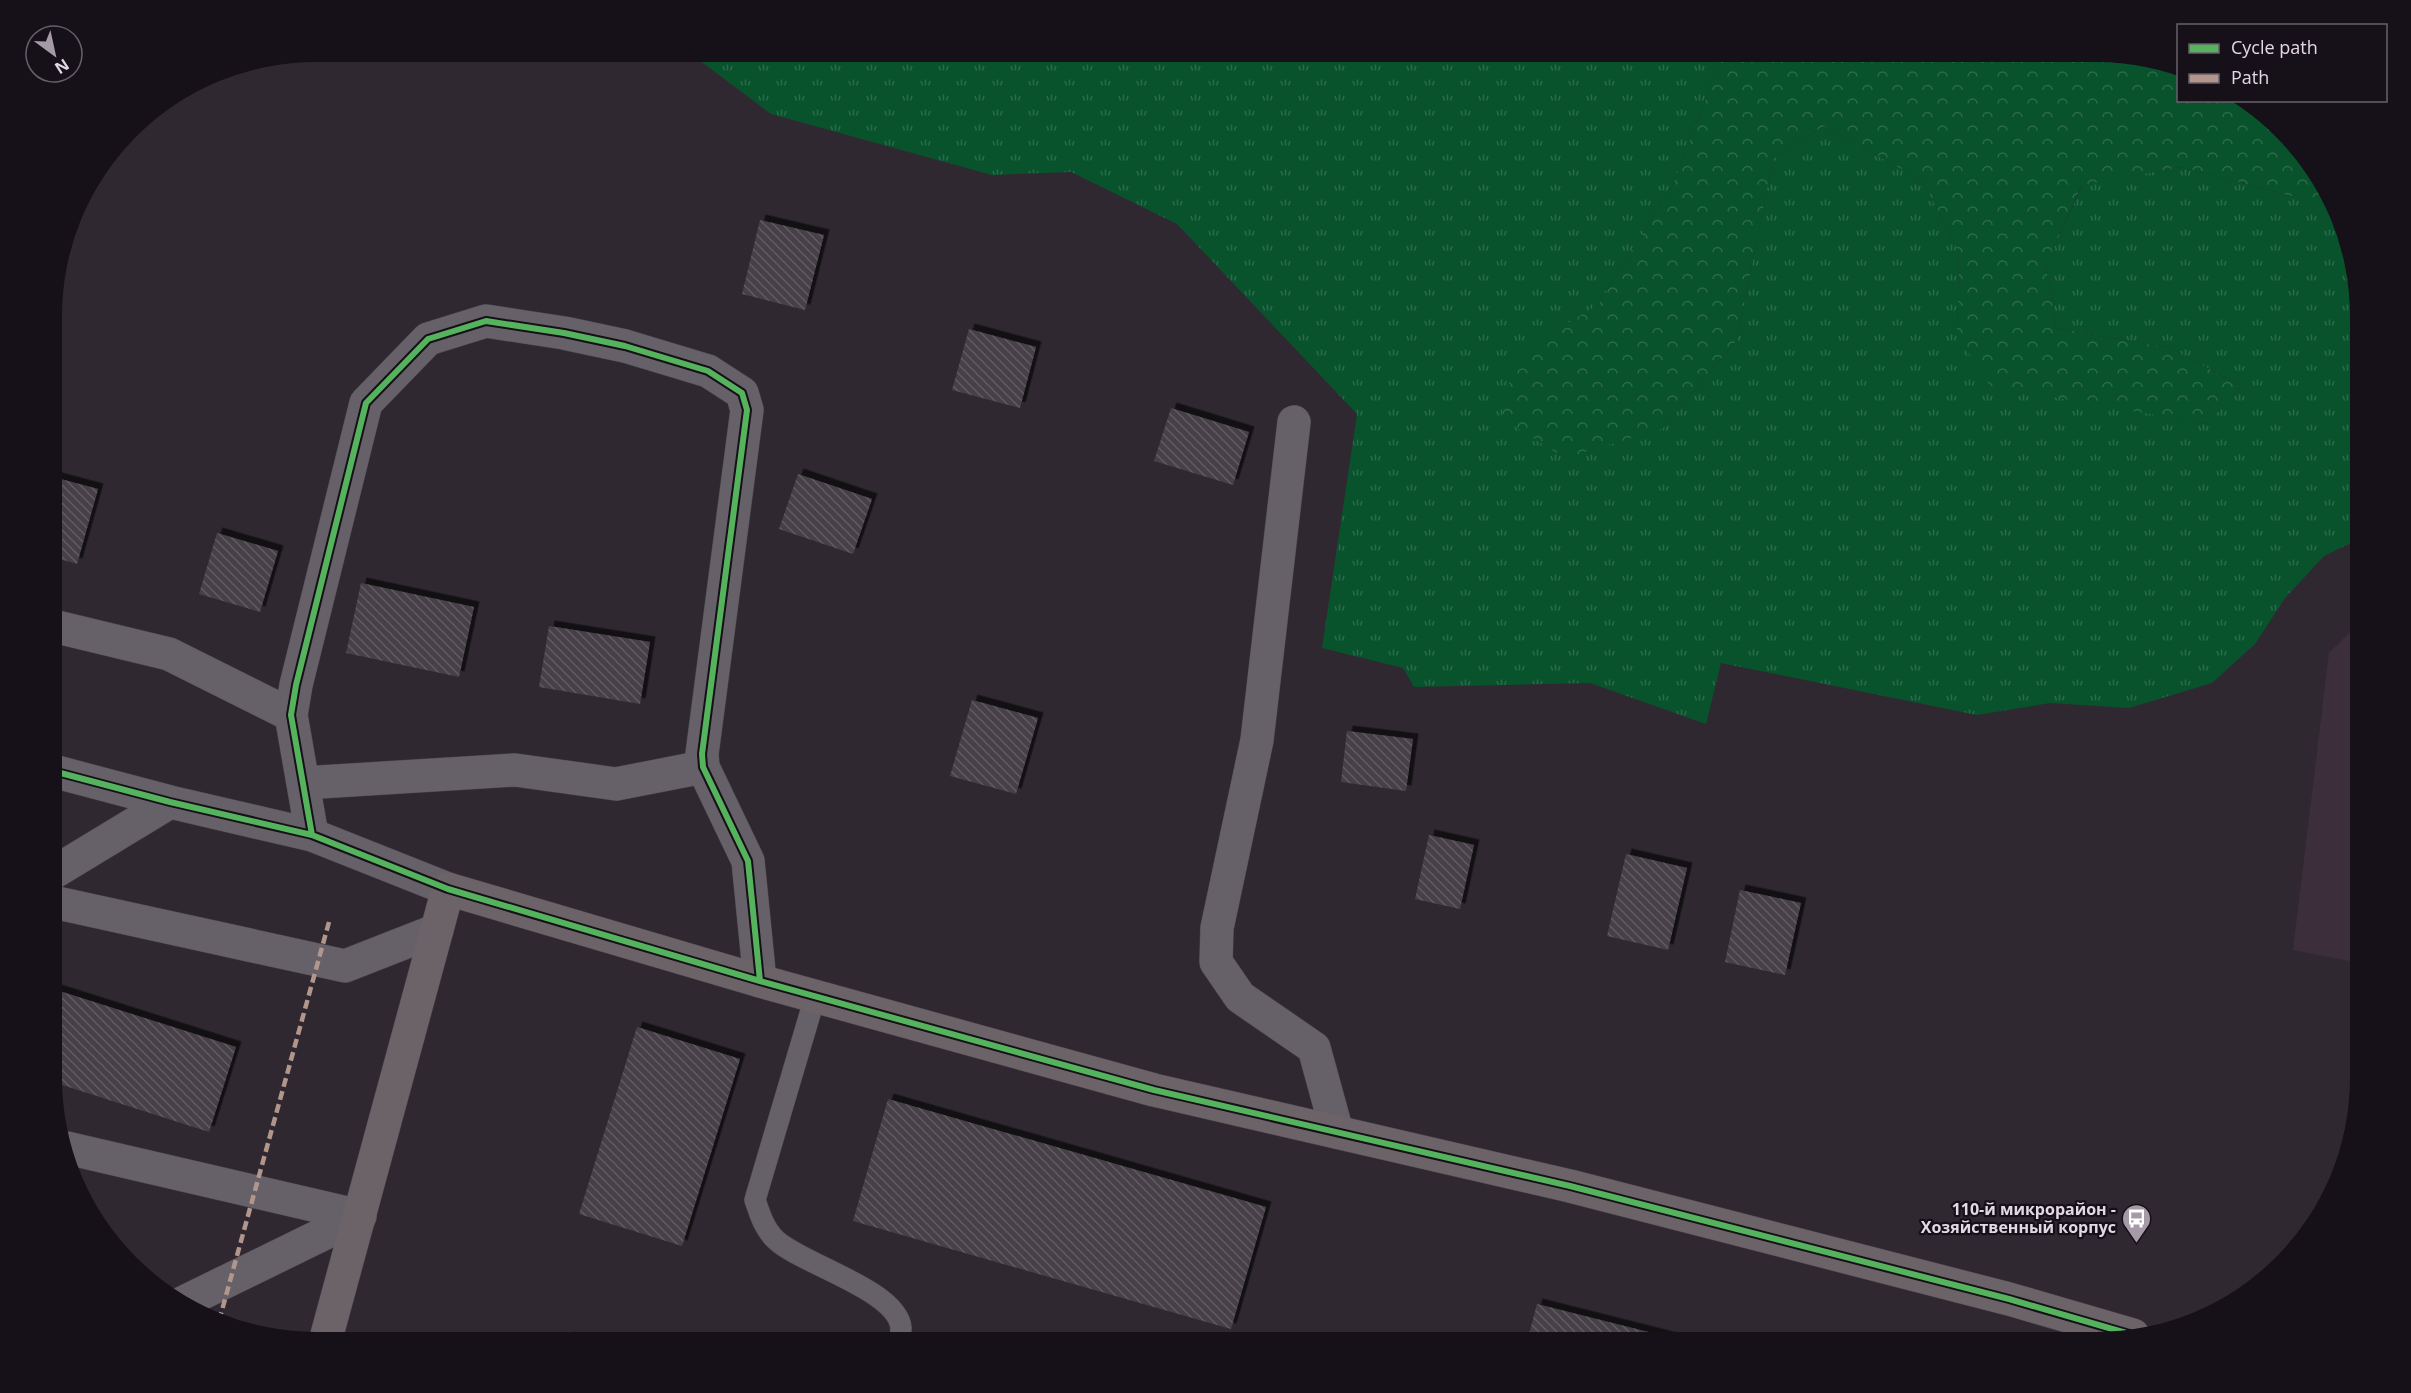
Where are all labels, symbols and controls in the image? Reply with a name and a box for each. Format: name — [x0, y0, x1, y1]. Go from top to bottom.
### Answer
north arrow — [24, 24, 84, 84]
legend — [2177, 24, 2387, 102]
text: Cycle path — [2231, 35, 2318, 59]
text: N — [51, 54, 74, 79]
text: Path — [2231, 65, 2269, 89]
place label: 110-й микрорайон - Хозяйственный корпус — [1921, 1198, 2116, 1238]
bus stop icon: 110-й микрорайон - Хозяйственный корпус — [2121, 1202, 2153, 1244]

